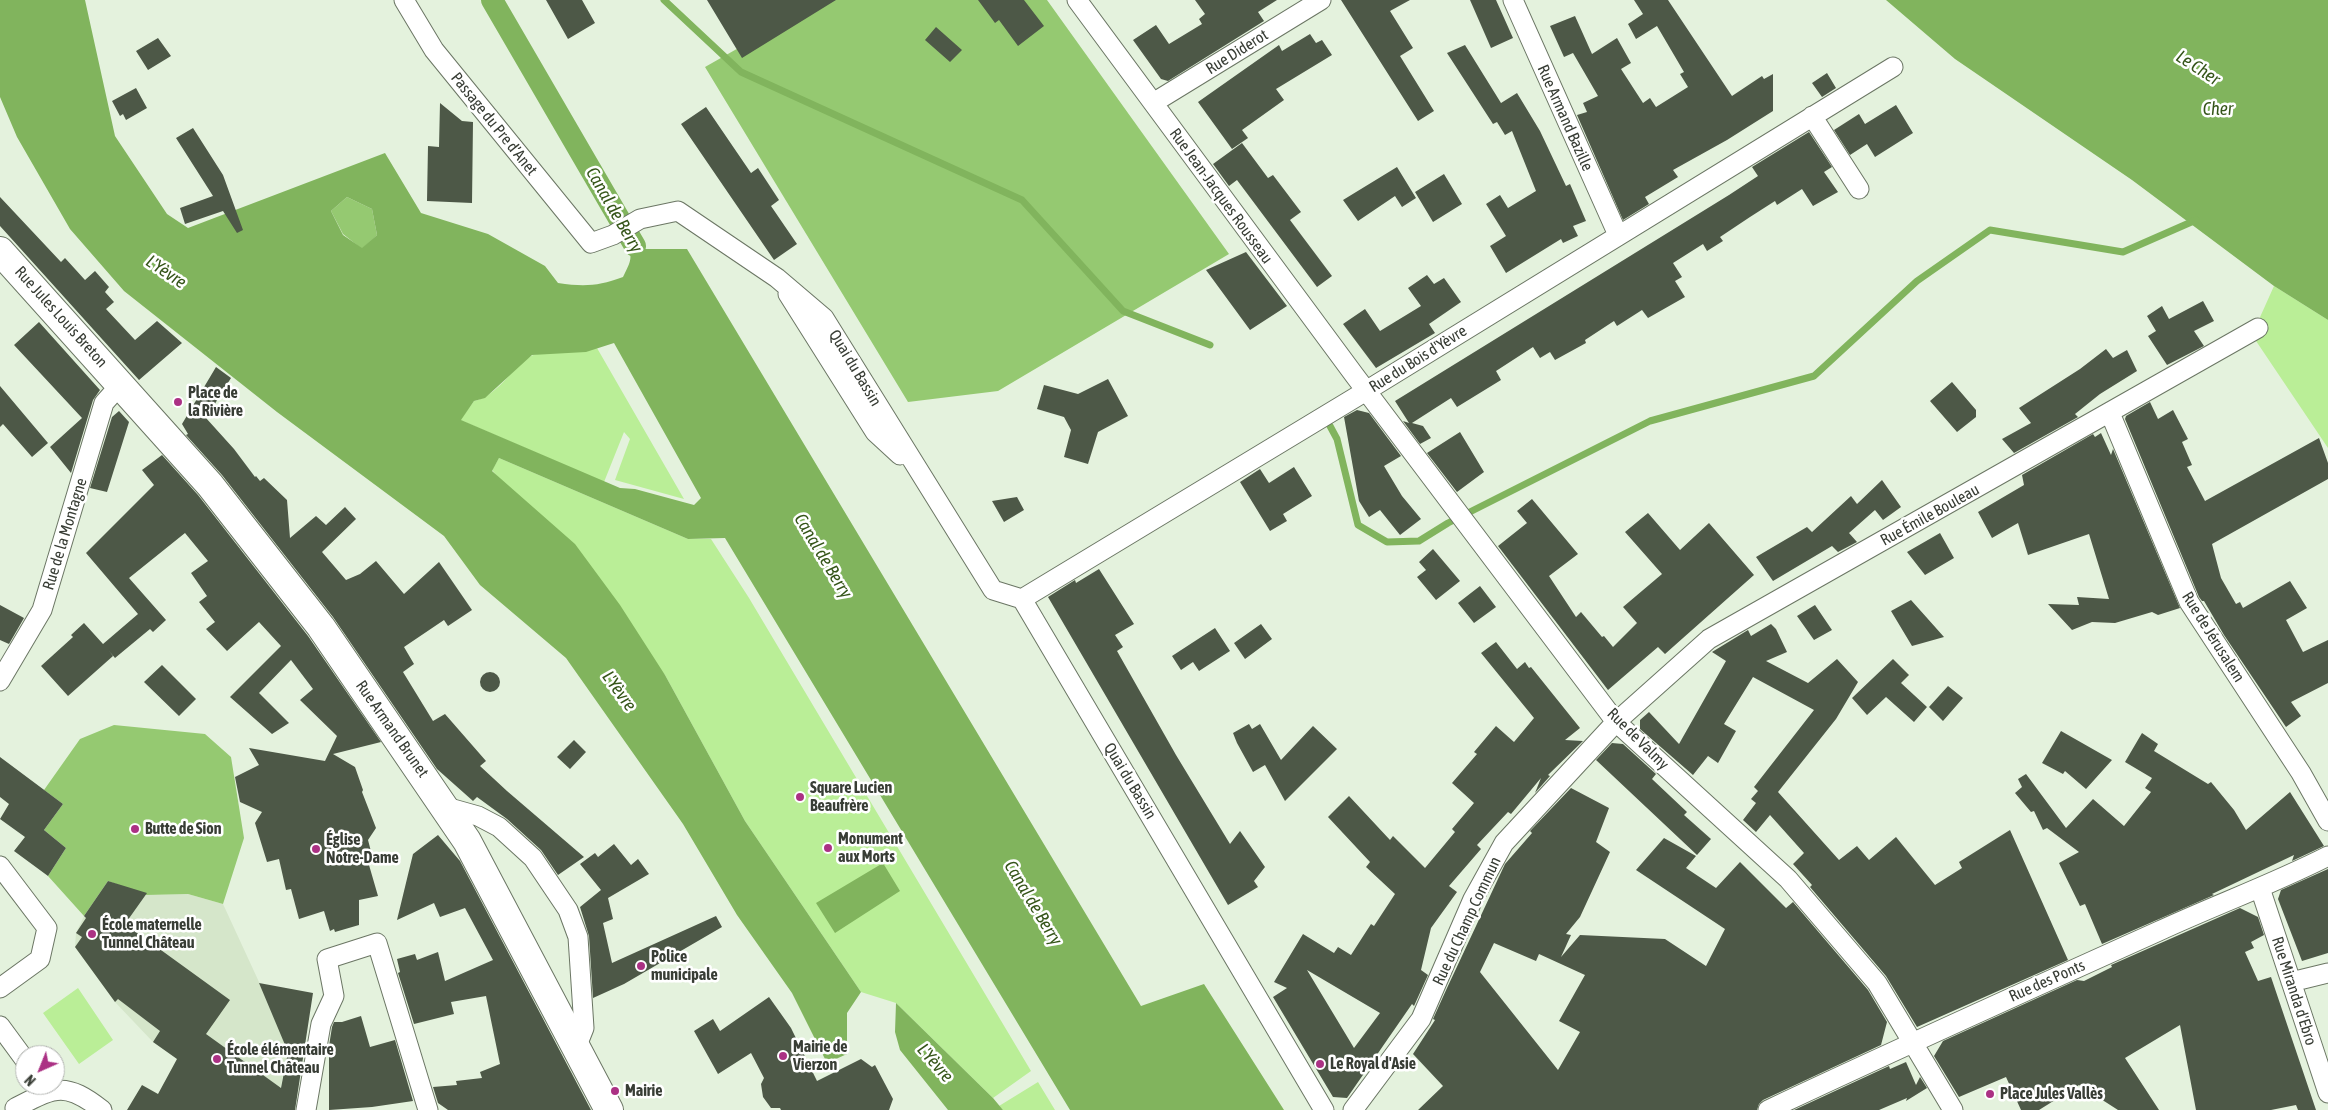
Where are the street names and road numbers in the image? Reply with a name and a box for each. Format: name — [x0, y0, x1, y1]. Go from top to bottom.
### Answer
street label: Rue Diderot — [1202, 25, 1272, 79]
street label: Rue Armand Bazille — [1533, 62, 1597, 174]
street label: Passage du Pre d’Anet — [447, 69, 541, 179]
street label: Rue Jean-Jacques Rousseau — [1165, 125, 1277, 267]
street label: Rue Jules Louis Breton — [11, 262, 111, 372]
street label: Rue du Bois d'Yèvre — [1366, 321, 1470, 397]
street label: Quai du Bassin — [825, 326, 885, 410]
street label: Rue de la Montagne — [39, 476, 91, 592]
street label: Rue Émile Bouleau — [1877, 480, 1983, 550]
street label: Rue de Jérusalem — [2178, 588, 2248, 686]
street label: Rue Armand Brunet — [351, 677, 433, 781]
street label: Rue de Valmy — [1603, 704, 1673, 774]
street label: Quai du Bassin — [1100, 739, 1160, 823]
street label: Rue du Champ Commun — [1429, 854, 1505, 988]
street label: Rue Miranda d'Ebro — [2267, 934, 2321, 1048]
street label: Rue des Ponts — [2006, 956, 2088, 1006]

